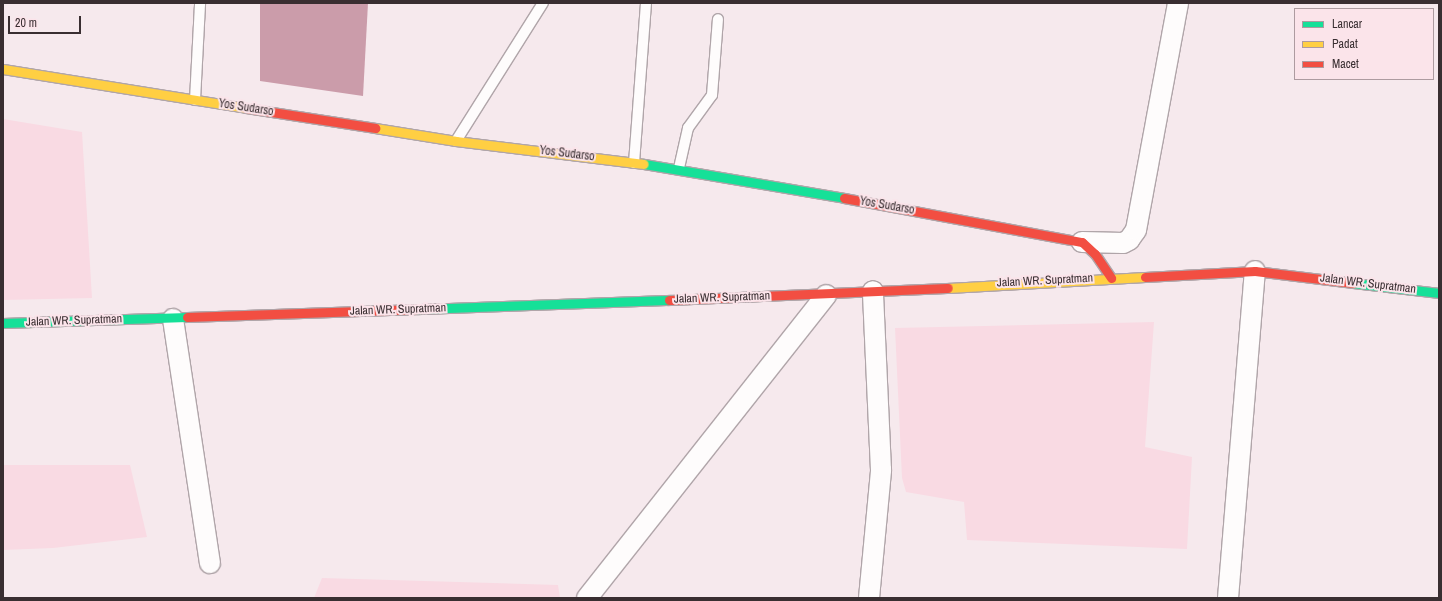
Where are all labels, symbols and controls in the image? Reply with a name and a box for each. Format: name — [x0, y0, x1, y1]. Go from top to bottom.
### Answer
scale bar — [10, 8, 83, 34]
legend — [1294, 8, 1434, 80]
text: 20 m — [15, 15, 37, 31]
text: Lancar — [1332, 16, 1362, 32]
text: Padat — [1332, 36, 1358, 52]
text: Macet — [1332, 56, 1359, 72]
street label: Yos Sudarso — [217, 97, 275, 119]
street label: Yos Sudarso — [539, 143, 595, 165]
street label: Yos Sudarso — [858, 194, 916, 218]
street label: Jalan WR. Supratman — [997, 271, 1093, 291]
street label: Jalan WR. Supratman — [1319, 271, 1417, 297]
street label: Jalan WR. Supratman — [674, 289, 770, 307]
street label: Jalan WR. Supratman — [350, 301, 446, 319]
street label: Jalan WR. Supratman — [26, 312, 122, 330]

